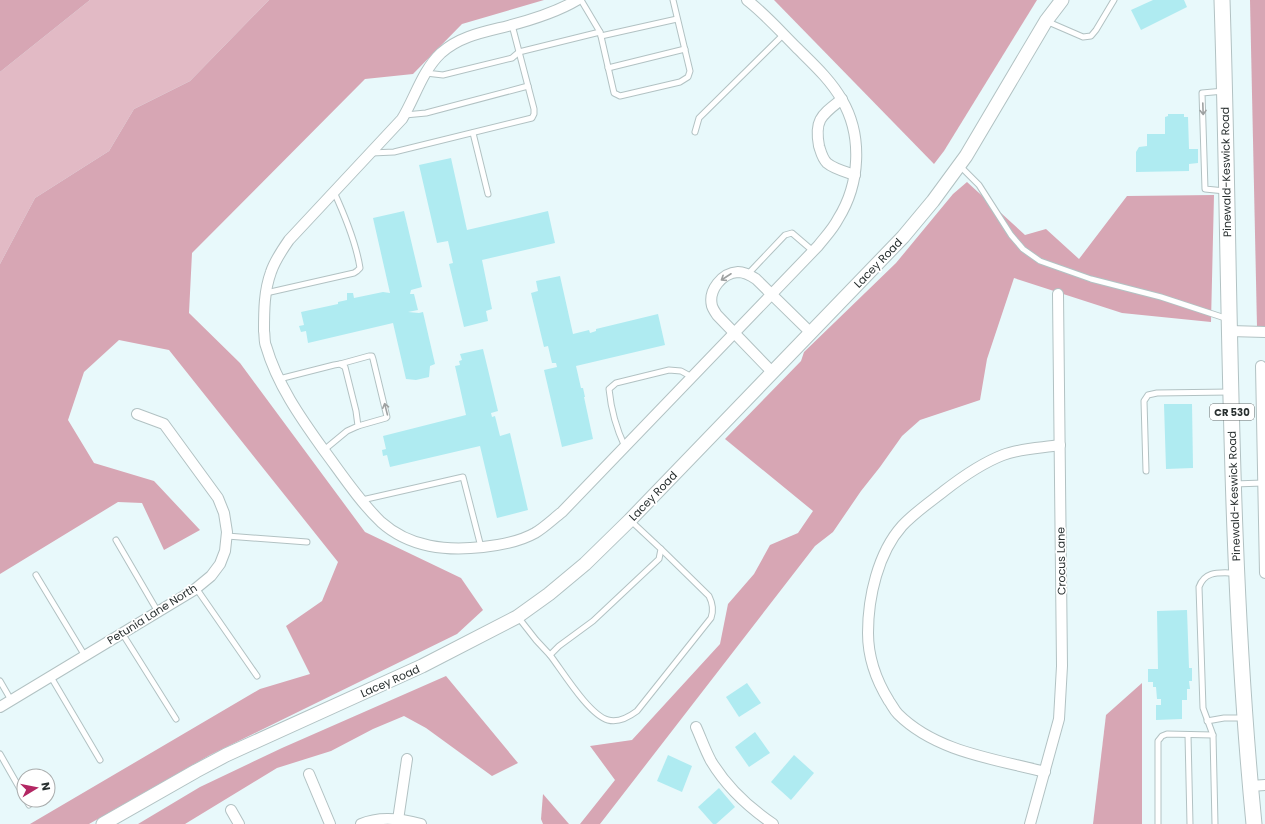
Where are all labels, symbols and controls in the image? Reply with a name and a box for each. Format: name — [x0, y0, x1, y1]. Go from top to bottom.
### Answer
one-way arrow — [1199, 102, 1206, 115]
street label: Pinewald-Keswick Road — [1217, 107, 1235, 237]
street label: Lacey Road — [850, 235, 906, 291]
one-way arrow — [720, 273, 732, 281]
one-way arrow — [381, 403, 389, 416]
road number: CR 530 — [1210, 404, 1254, 420]
street label: Pinewald-Keswick Road — [1224, 431, 1244, 561]
street label: Lacey Road — [625, 468, 681, 524]
street label: Crocus Lane — [1052, 527, 1070, 595]
street label: Petunia Lane North — [104, 580, 200, 648]
street label: Lacey Road — [358, 661, 422, 701]
north arrow — [16, 768, 56, 808]
text: N — [37, 781, 54, 792]

